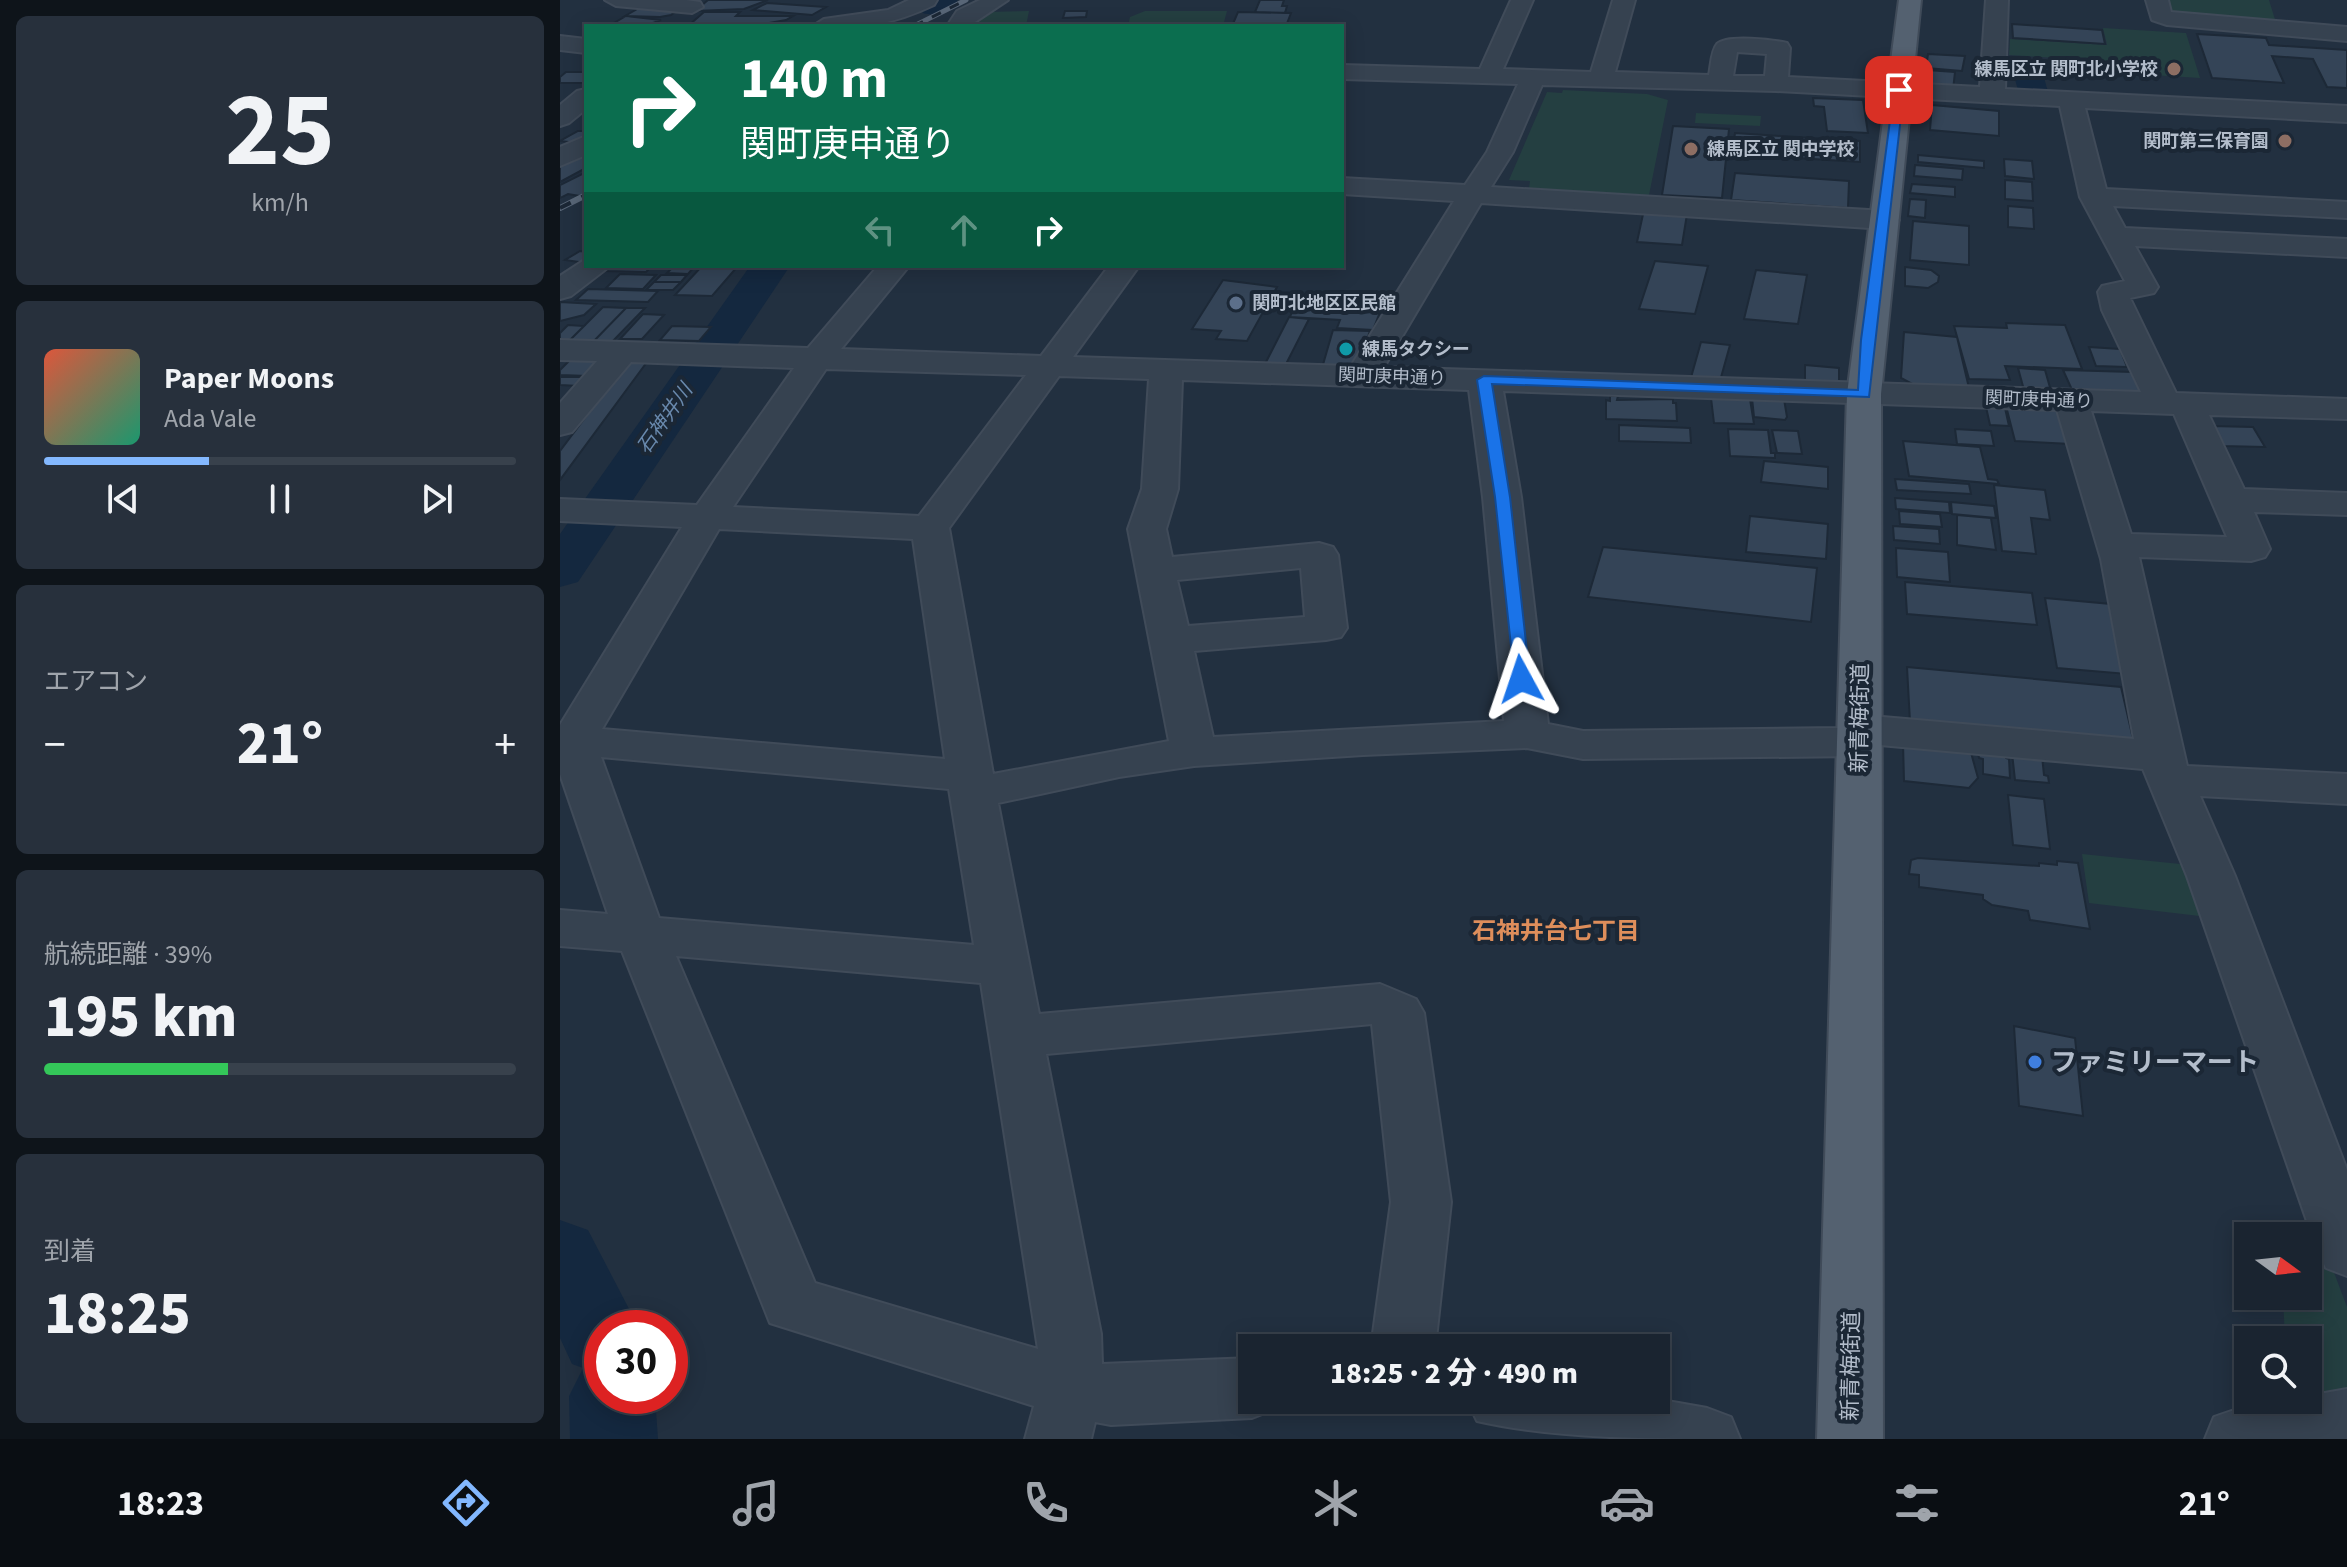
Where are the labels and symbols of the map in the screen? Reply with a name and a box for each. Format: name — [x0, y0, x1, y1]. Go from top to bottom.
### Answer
pin — [1865, 56, 1933, 124]
place label: 練馬区立 関町北小学校 — [1974, 57, 2158, 82]
marker: 練馬区立 関町北小学校 — [2165, 60, 2183, 78]
place label: 関町第三保育園 — [2143, 129, 2269, 154]
marker: 関町第三保育園 — [2276, 132, 2294, 150]
place label: 練馬区立 関中学校 — [1707, 137, 1855, 162]
marker: 練馬区立 関中学校 — [1682, 140, 1700, 158]
place label: 関町北地区区民館 — [1252, 291, 1396, 316]
marker: 関町北地区区民館 — [1227, 294, 1245, 312]
place label: 練馬タクシー — [1362, 337, 1470, 362]
marker: 練馬タクシー — [1337, 340, 1355, 358]
street label: 関町庚申通り — [1338, 363, 1446, 391]
water label: 石神井川 — [631, 377, 701, 460]
street label: 関町庚申通り — [1985, 386, 2093, 414]
position arrow — [1479, 637, 1563, 721]
street label: 新青梅街道 — [1843, 663, 1877, 773]
district label: 石神井台七丁目 — [1472, 914, 1640, 949]
place label: ファミリーマート — [2051, 1044, 2259, 1081]
marker: ファミリーマート — [2026, 1053, 2044, 1071]
north arrow — [2234, 1222, 2322, 1310]
speed limit sign: 30 — [584, 1310, 688, 1414]
street label: 新青梅街道 — [1834, 1311, 1868, 1421]

